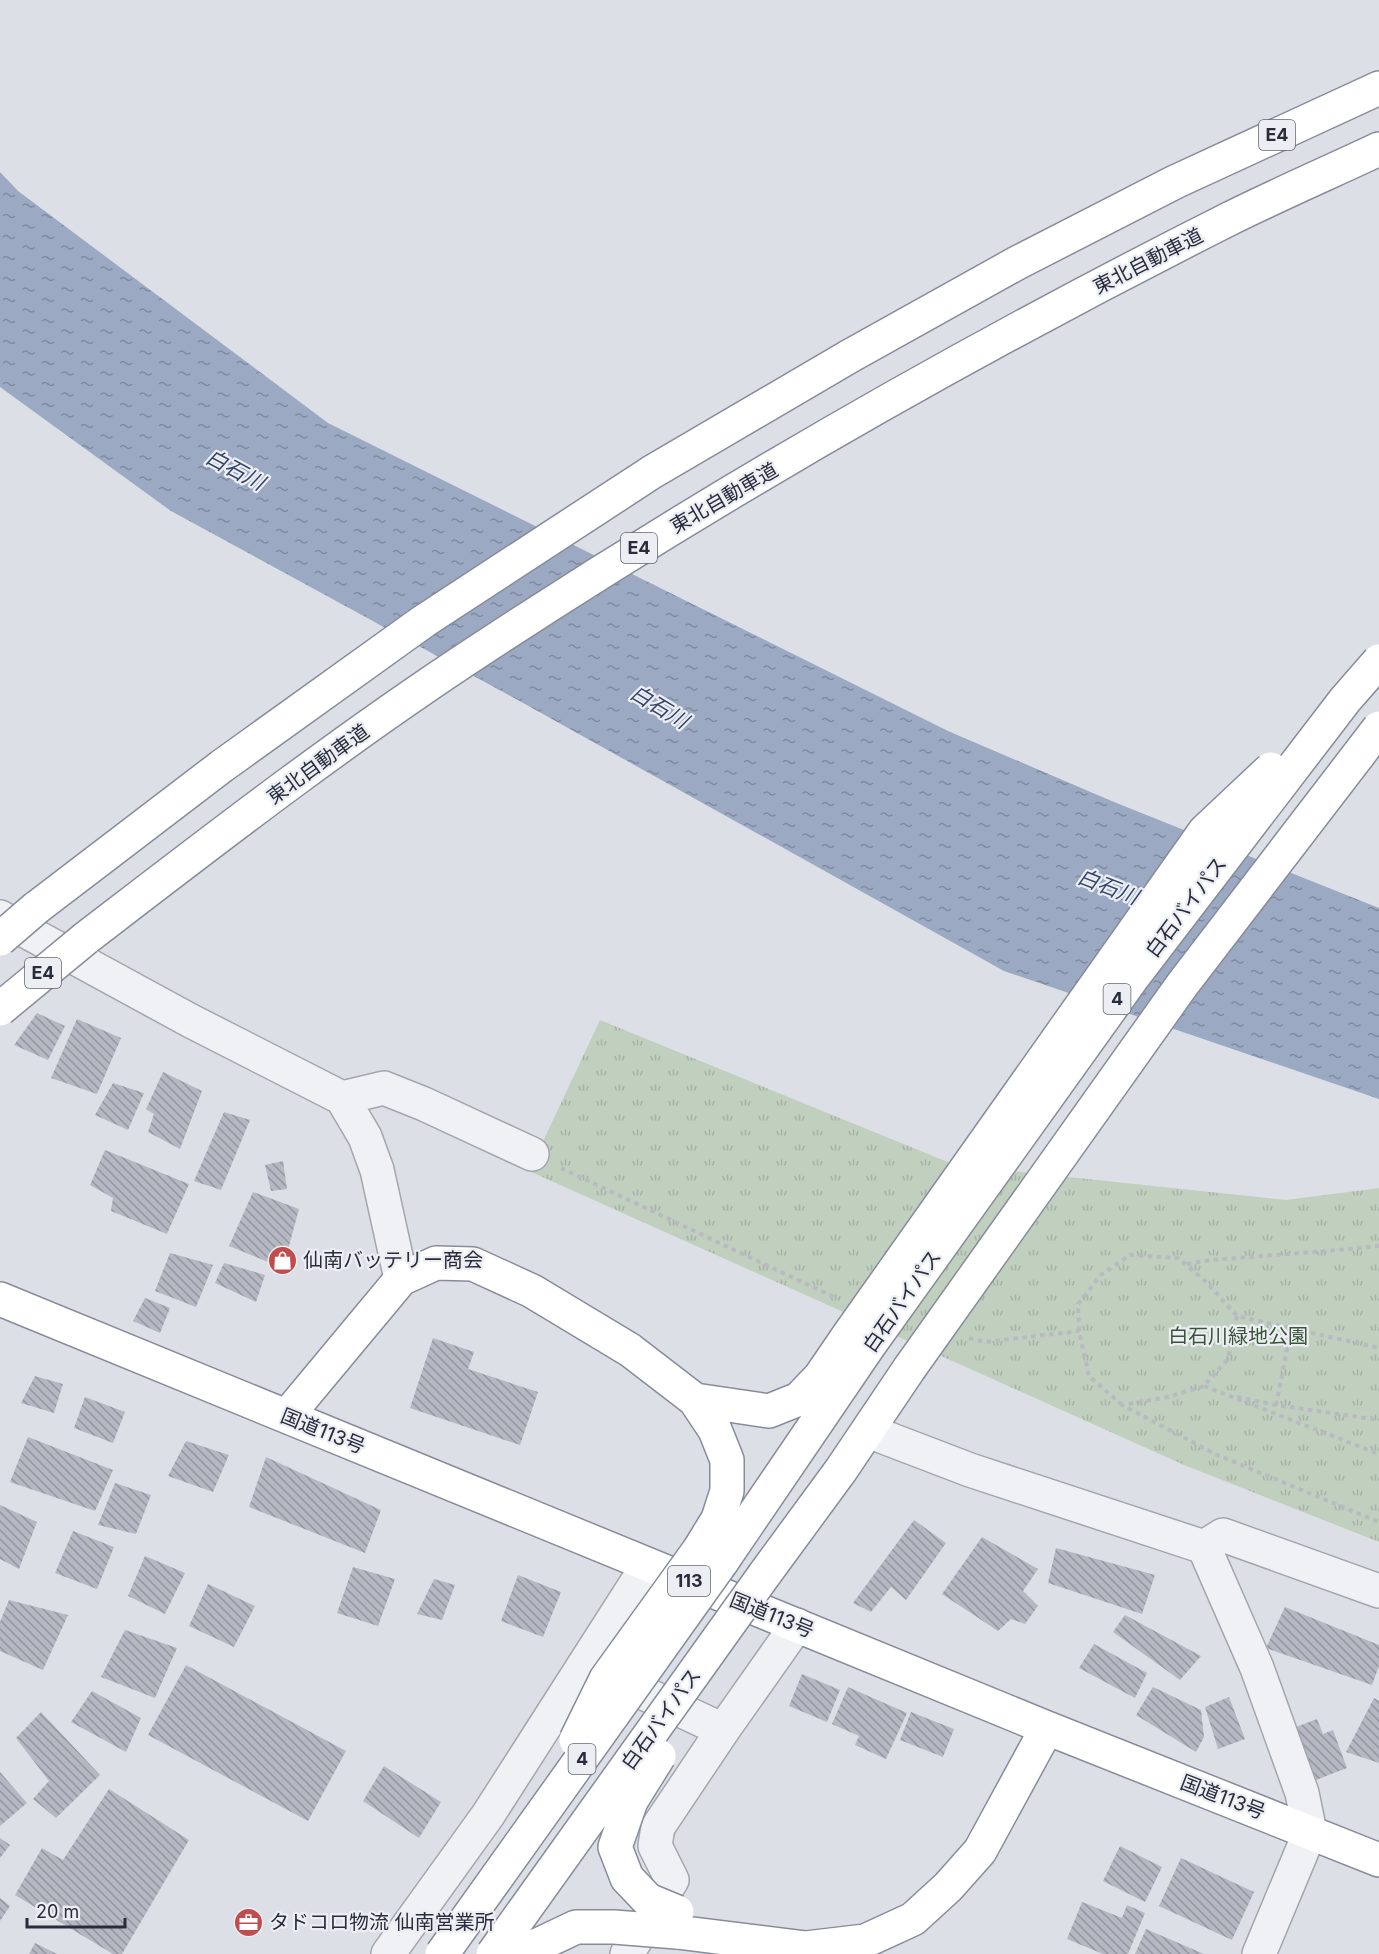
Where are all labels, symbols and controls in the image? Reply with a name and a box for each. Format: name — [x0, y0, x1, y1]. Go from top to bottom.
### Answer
road number: E4 — [1259, 120, 1295, 150]
street label: 東北自動車道 — [1089, 223, 1207, 299]
water label: 白石川 — [202, 444, 271, 496]
street label: 東北自動車道 — [666, 458, 782, 538]
road number: E4 — [621, 533, 657, 563]
water label: 白石川 — [626, 680, 694, 735]
street label: 東北自動車道 — [262, 719, 374, 809]
street label: 白石バイパス — [1140, 852, 1232, 962]
water label: 白石川 — [1074, 864, 1144, 910]
road number: E4 — [25, 958, 61, 988]
road number: 4 — [1104, 984, 1130, 1014]
shop icon: 仙南バッテリー商会 — [266, 1244, 298, 1276]
street label: 白石バイパス — [858, 1245, 946, 1357]
place label: 仙南バッテリー商会 — [303, 1248, 483, 1272]
park label: 白石川緑地公園 — [1168, 1324, 1308, 1348]
street label: 国道113号 — [277, 1403, 369, 1459]
road number: 113 — [668, 1566, 710, 1596]
street label: 国道113号 — [726, 1587, 818, 1643]
street label: 白石バイパス — [616, 1664, 706, 1774]
road number: 4 — [568, 1744, 596, 1774]
street label: 国道113号 — [1177, 1770, 1269, 1824]
scale bar — [27, 1891, 124, 1929]
text: 20 m — [36, 1901, 79, 1922]
office icon: タドコロ物流 仙南営業所 — [232, 1906, 264, 1938]
place label: タドコロ物流 仙南営業所 — [269, 1910, 495, 1934]

